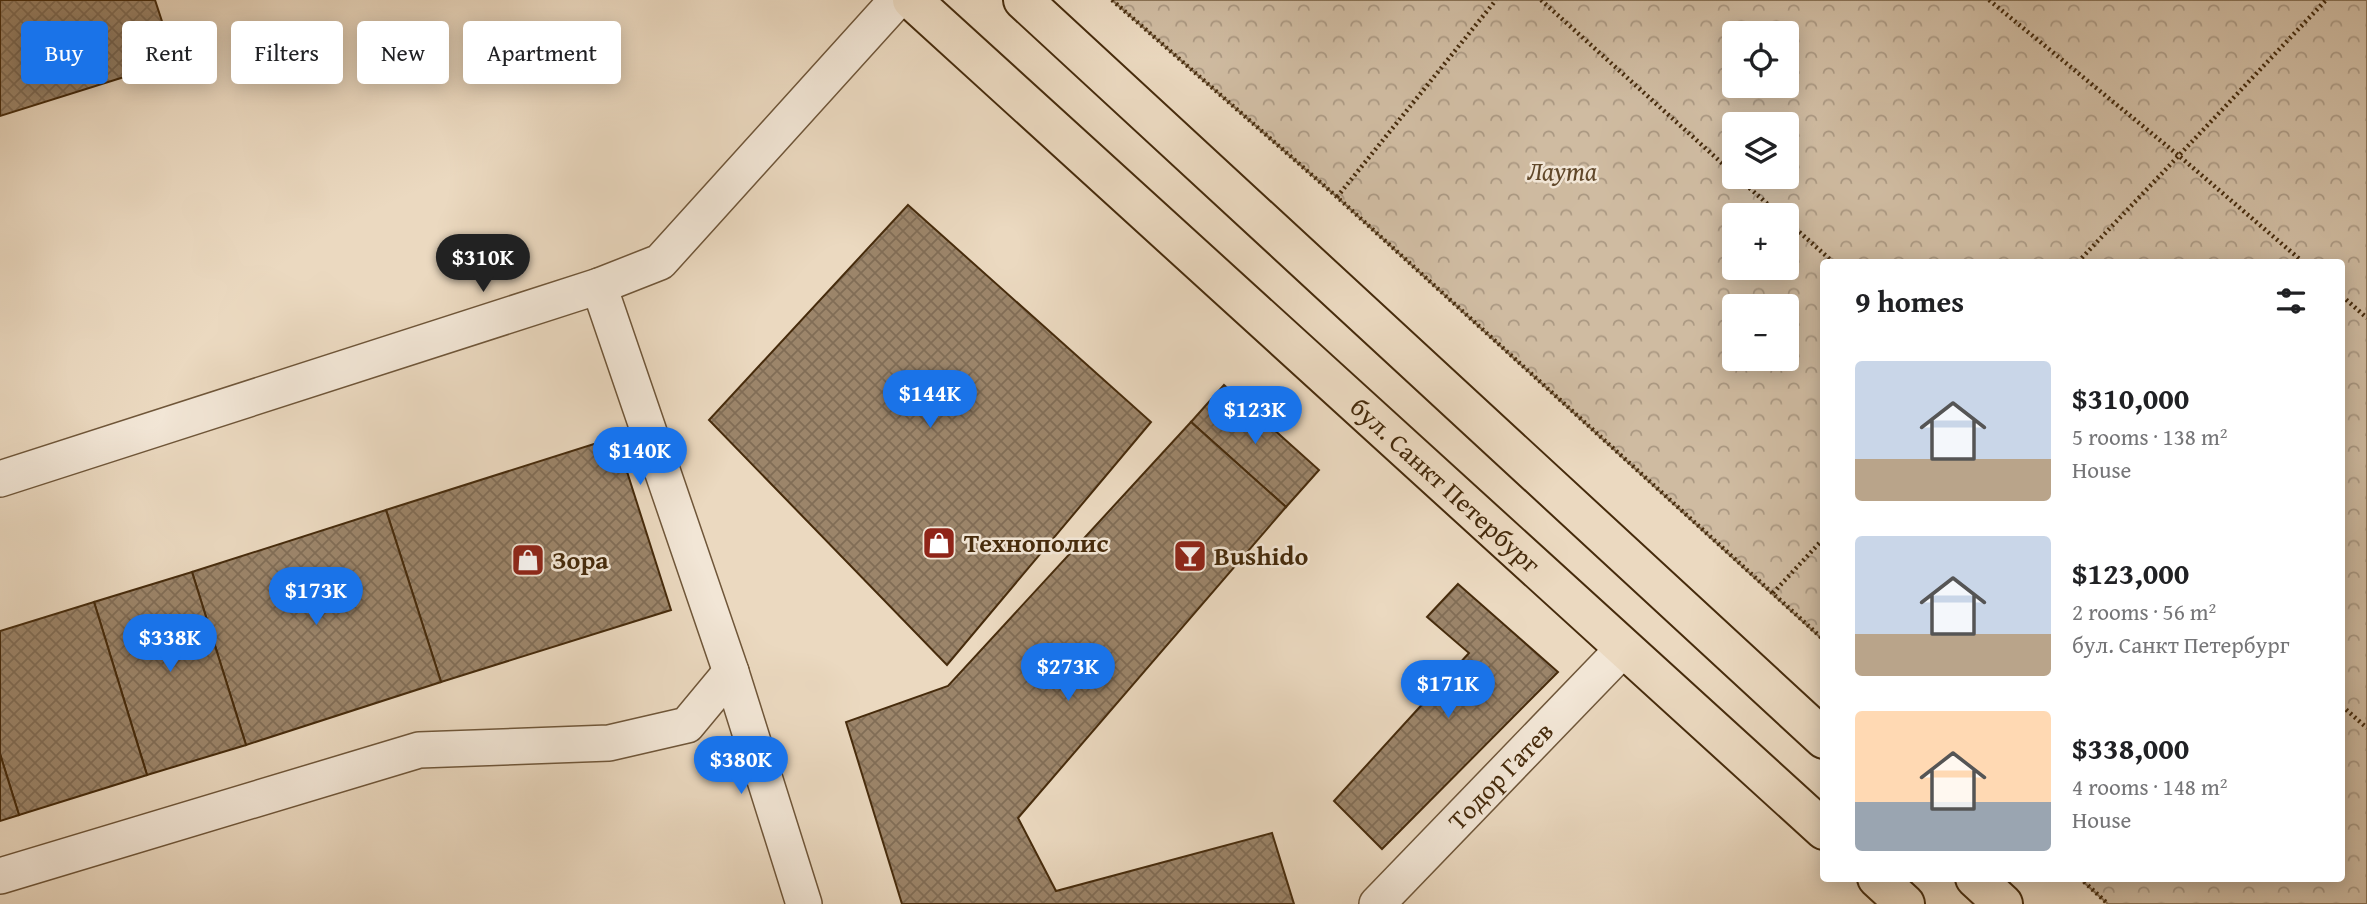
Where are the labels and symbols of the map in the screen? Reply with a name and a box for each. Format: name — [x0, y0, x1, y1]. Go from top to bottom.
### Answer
park label: Лаута — [1527, 151, 1597, 190]
pin: $310K — [434, 234, 532, 294]
pin: $144K — [881, 370, 979, 430]
pin: $123K — [1206, 386, 1304, 446]
street label: бул. Санкт Петербург — [1342, 388, 1550, 582]
pin: $140K — [591, 428, 689, 487]
place label: Технополис — [964, 523, 1108, 562]
shop icon: Технополис — [920, 524, 958, 562]
place label: Bushido — [1214, 536, 1309, 575]
bar icon: Bushido — [1171, 537, 1209, 575]
place label: Зора — [552, 540, 609, 579]
shop icon: Зора — [509, 541, 547, 579]
pin: $173K — [267, 568, 365, 627]
pin: $338K — [121, 614, 219, 674]
pin: $273K — [1019, 644, 1117, 703]
pin: $171K — [1399, 660, 1497, 720]
street label: Тодор Гатев — [1438, 713, 1562, 839]
pin: $380K — [692, 736, 790, 796]

